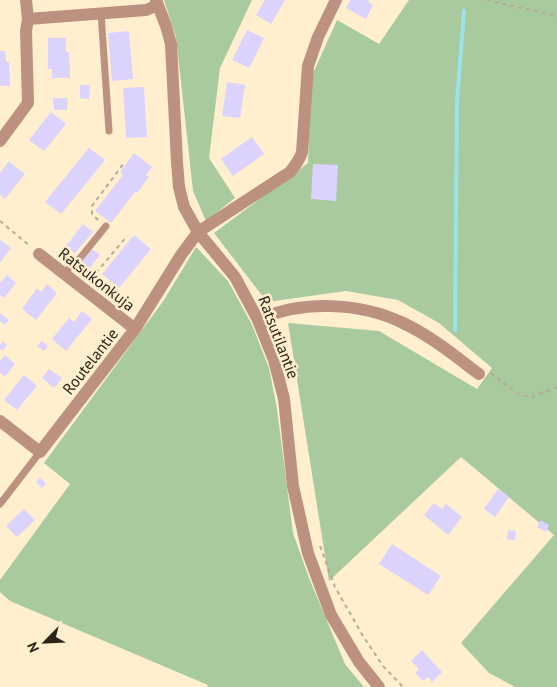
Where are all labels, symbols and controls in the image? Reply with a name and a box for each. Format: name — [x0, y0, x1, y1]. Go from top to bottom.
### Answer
street label: Ratsukonkuja — [55, 243, 139, 315]
street label: Ratsutilantie — [254, 293, 304, 381]
street label: Routelantie — [58, 324, 122, 398]
north arrow — [20, 617, 70, 667]
text: N — [23, 639, 43, 655]

